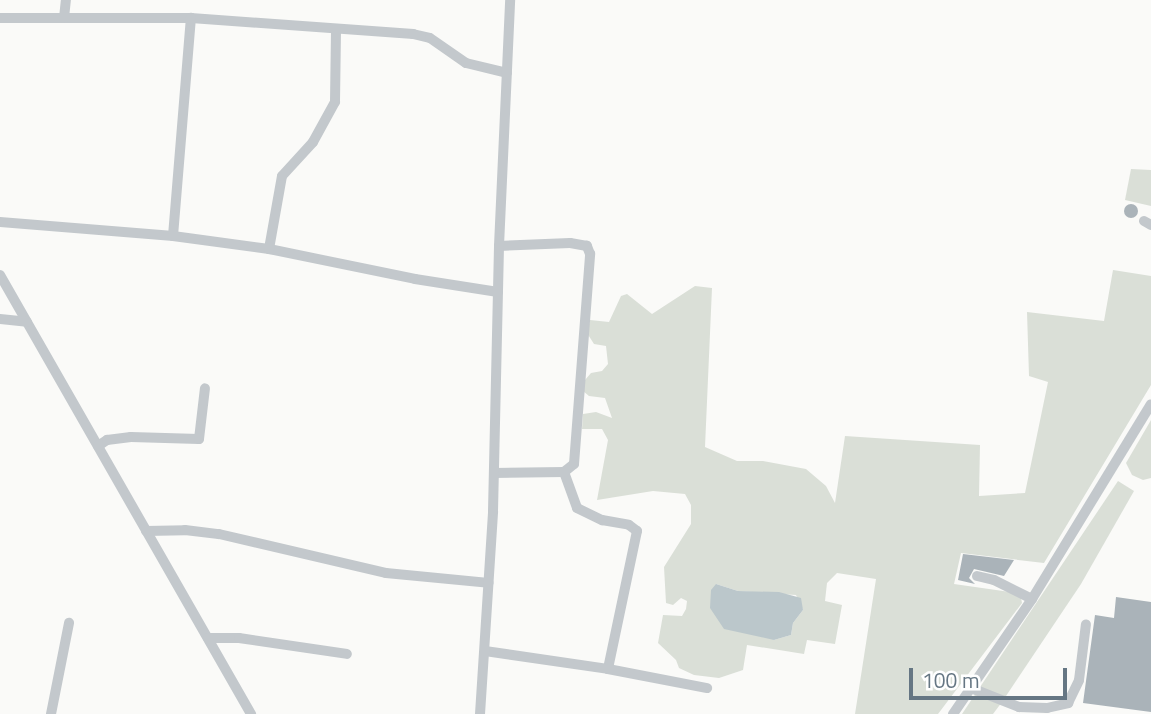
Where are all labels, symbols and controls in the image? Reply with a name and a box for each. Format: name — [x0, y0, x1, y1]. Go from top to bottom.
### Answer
scale bar — [913, 654, 1070, 698]
text: 100 m — [922, 664, 979, 696]

